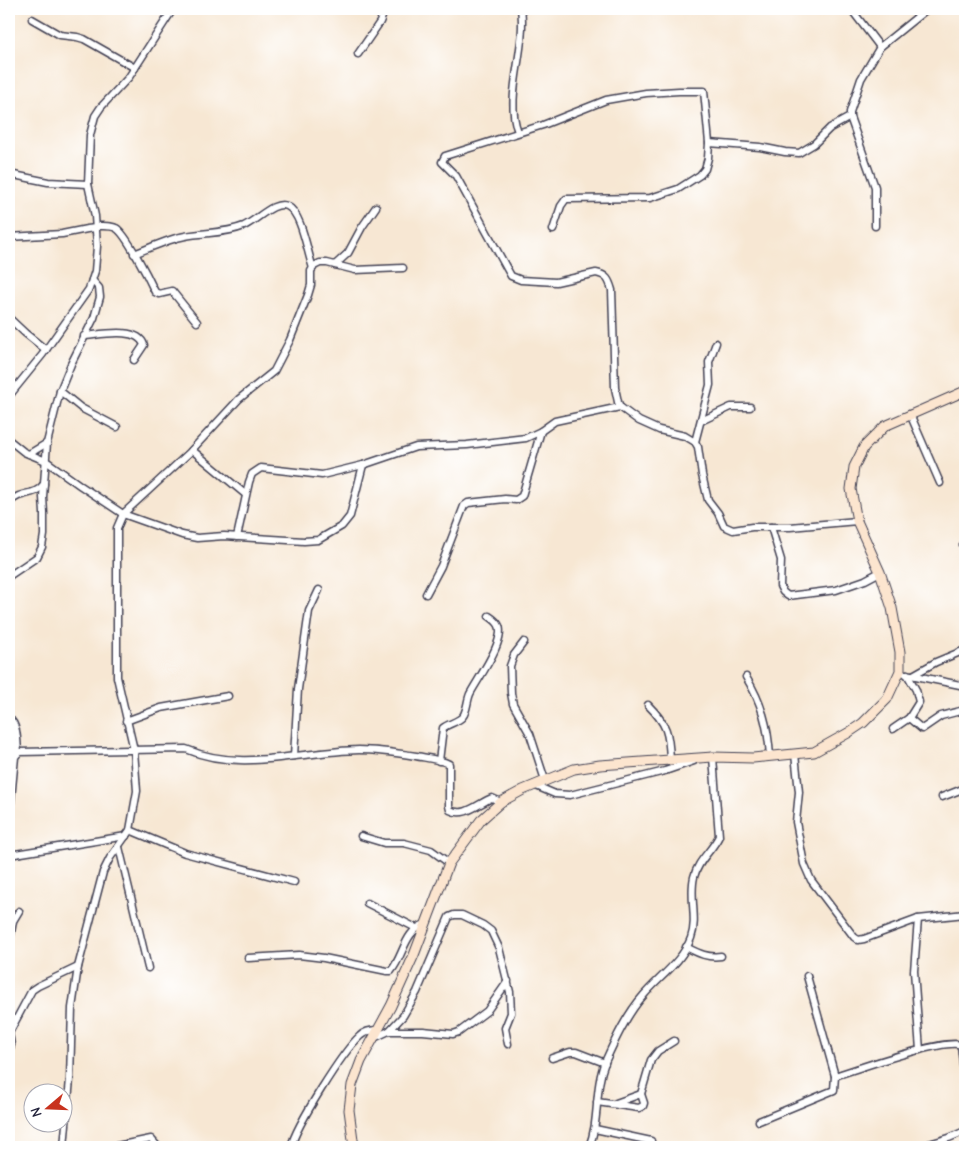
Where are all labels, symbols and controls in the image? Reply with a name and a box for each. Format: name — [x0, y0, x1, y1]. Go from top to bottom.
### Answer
north arrow — [22, 1084, 72, 1134]
text: N — [27, 1105, 46, 1119]

